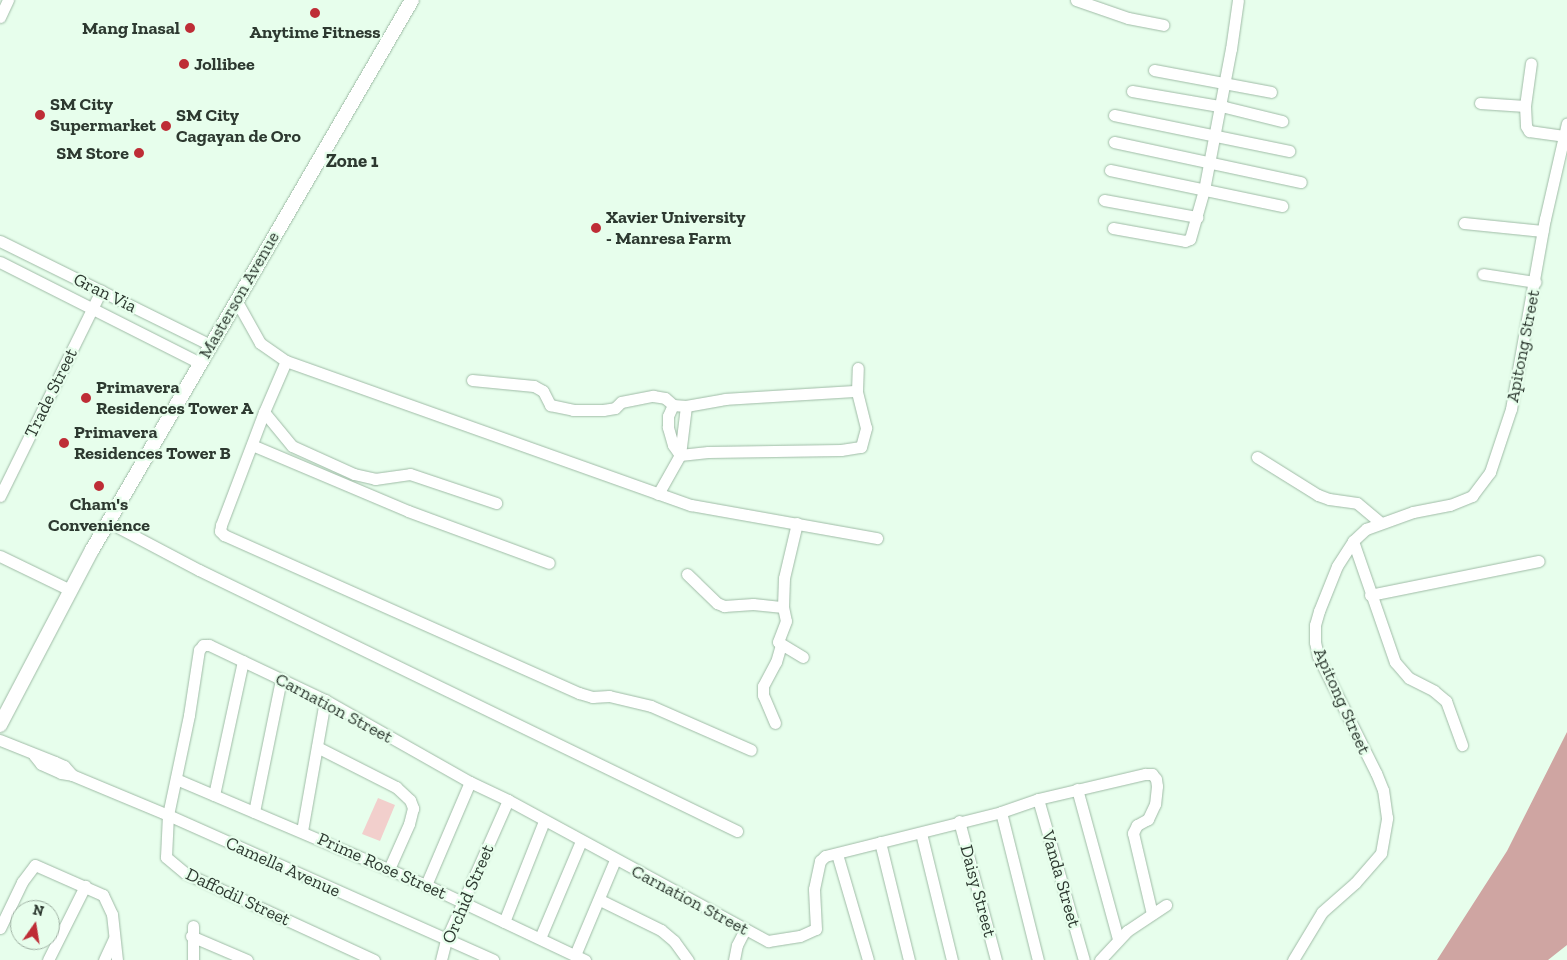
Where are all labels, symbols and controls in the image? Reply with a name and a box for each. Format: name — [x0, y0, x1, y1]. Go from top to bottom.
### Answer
marker: Anytime Fitness — [309, 7, 321, 19]
place label: Mang Inasal — [82, 17, 180, 39]
place label: Anytime Fitness — [249, 21, 381, 43]
marker: Mang Inasal — [184, 22, 196, 34]
place label: Jollibee — [194, 53, 255, 75]
marker: Jollibee — [178, 58, 190, 70]
place label: SM City Supermarket — [50, 94, 156, 136]
place label: SM City Cagayan de Oro — [176, 105, 301, 148]
marker: SM City Supermarket — [34, 109, 46, 121]
marker: SM City Cagayan de Oro — [160, 120, 172, 132]
place label: SM Store — [56, 142, 129, 164]
marker: SM Store — [133, 147, 145, 159]
district label: Zone 1 — [326, 150, 378, 172]
place label: Xavier University - Manresa Farm — [606, 207, 746, 250]
marker: Xavier University - Manresa Farm — [590, 222, 602, 234]
street label: Masterson Avenue — [194, 227, 284, 363]
street label: Gran Via — [70, 268, 140, 318]
street label: Apitong Street — [1502, 288, 1544, 404]
street label: Trade Street — [20, 345, 82, 441]
place label: Primavera Residences Tower A — [96, 377, 254, 419]
marker: Primavera Residences Tower A — [80, 392, 92, 404]
place label: Primavera Residences Tower B — [74, 422, 231, 464]
marker: Primavera Residences Tower B — [58, 437, 70, 449]
marker: Cham's Convenience — [93, 480, 105, 492]
place label: Cham's Convenience — [48, 494, 150, 536]
street label: Apitong Street — [1309, 644, 1375, 758]
street label: Carnation Street — [272, 668, 396, 748]
street label: Prime Rose Street — [314, 828, 450, 904]
street label: Vanda Street — [1037, 828, 1085, 930]
street label: Camella Avenue — [222, 832, 344, 902]
street label: Orchid Street — [437, 841, 499, 947]
street label: Daisy Street — [955, 842, 1001, 940]
street label: Carnation Street — [628, 860, 752, 940]
street label: Daffodil Street — [182, 863, 294, 931]
north arrow — [10, 900, 60, 950]
text: N — [31, 901, 45, 920]

